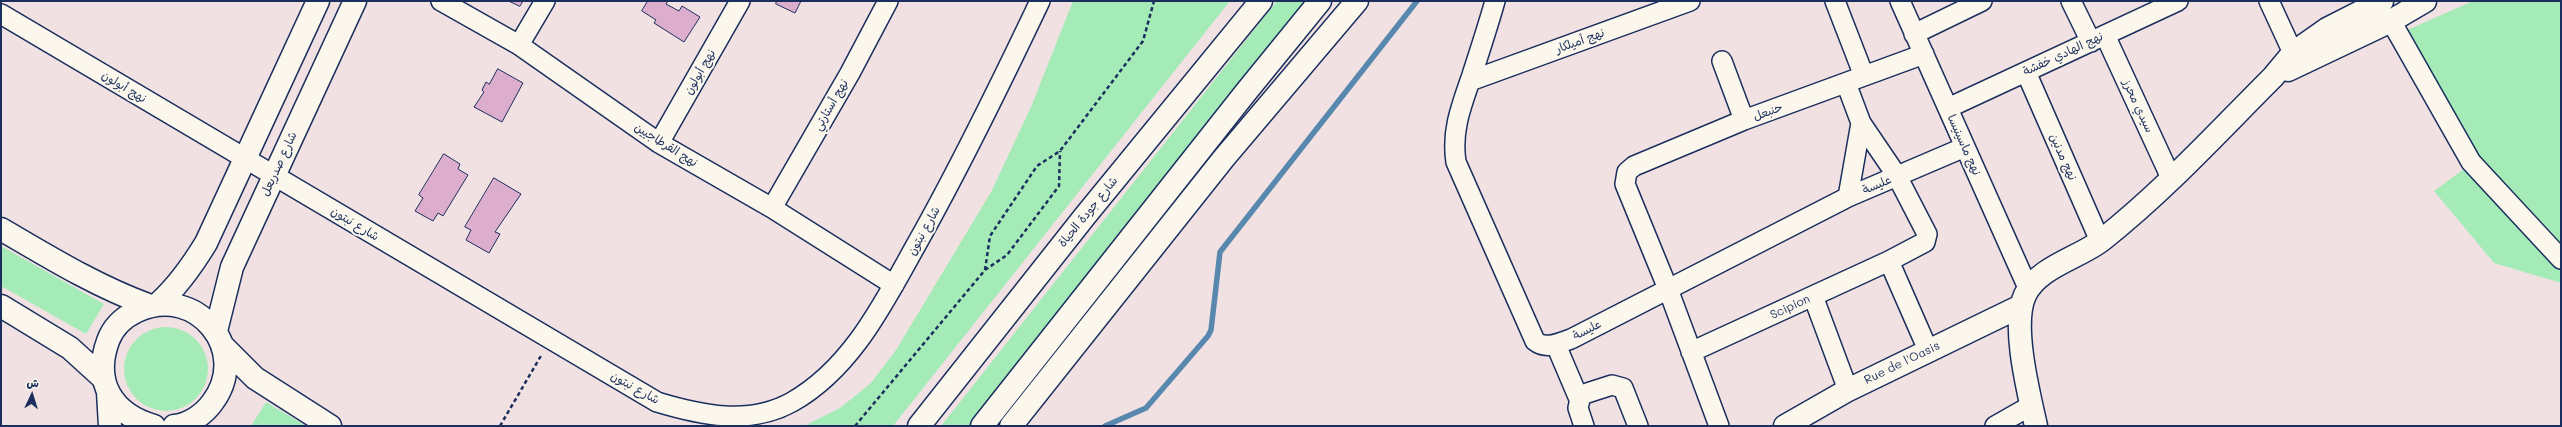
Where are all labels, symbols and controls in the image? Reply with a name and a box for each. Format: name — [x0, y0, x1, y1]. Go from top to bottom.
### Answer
street label: نهج أميلكار — [1553, 25, 1607, 57]
street label: نهج الهادي خفشة — [2021, 29, 2105, 79]
street label: نهج أبولون — [681, 47, 719, 97]
street label: نهج أبولون — [99, 68, 149, 106]
street label: نهج أستارتي — [811, 77, 851, 133]
street label: سيدي محرز — [2119, 77, 2157, 135]
street label: حنبعل — [1751, 100, 1785, 124]
street label: نهج ماسينيسا — [1944, 112, 1984, 178]
street label: نهج القرطاجيين — [632, 120, 700, 170]
street label: شارع صدربعل — [258, 130, 300, 198]
street label: نهج مدنين — [2046, 131, 2080, 183]
street label: عليسة — [1860, 172, 1894, 198]
street label: شارع جودة الحياة — [1055, 174, 1121, 250]
street label: شارع نبتون — [328, 204, 382, 244]
street label: شارع نبتون — [905, 204, 943, 258]
street label: Scipion — [1768, 292, 1812, 322]
street label: عليسة — [1570, 317, 1604, 343]
street label: Rue de l'Oasis — [1862, 338, 1942, 388]
street label: شارع نبتون — [608, 369, 662, 407]
north arrow — [12, 375, 52, 415]
text: ش — [26, 375, 39, 390]

